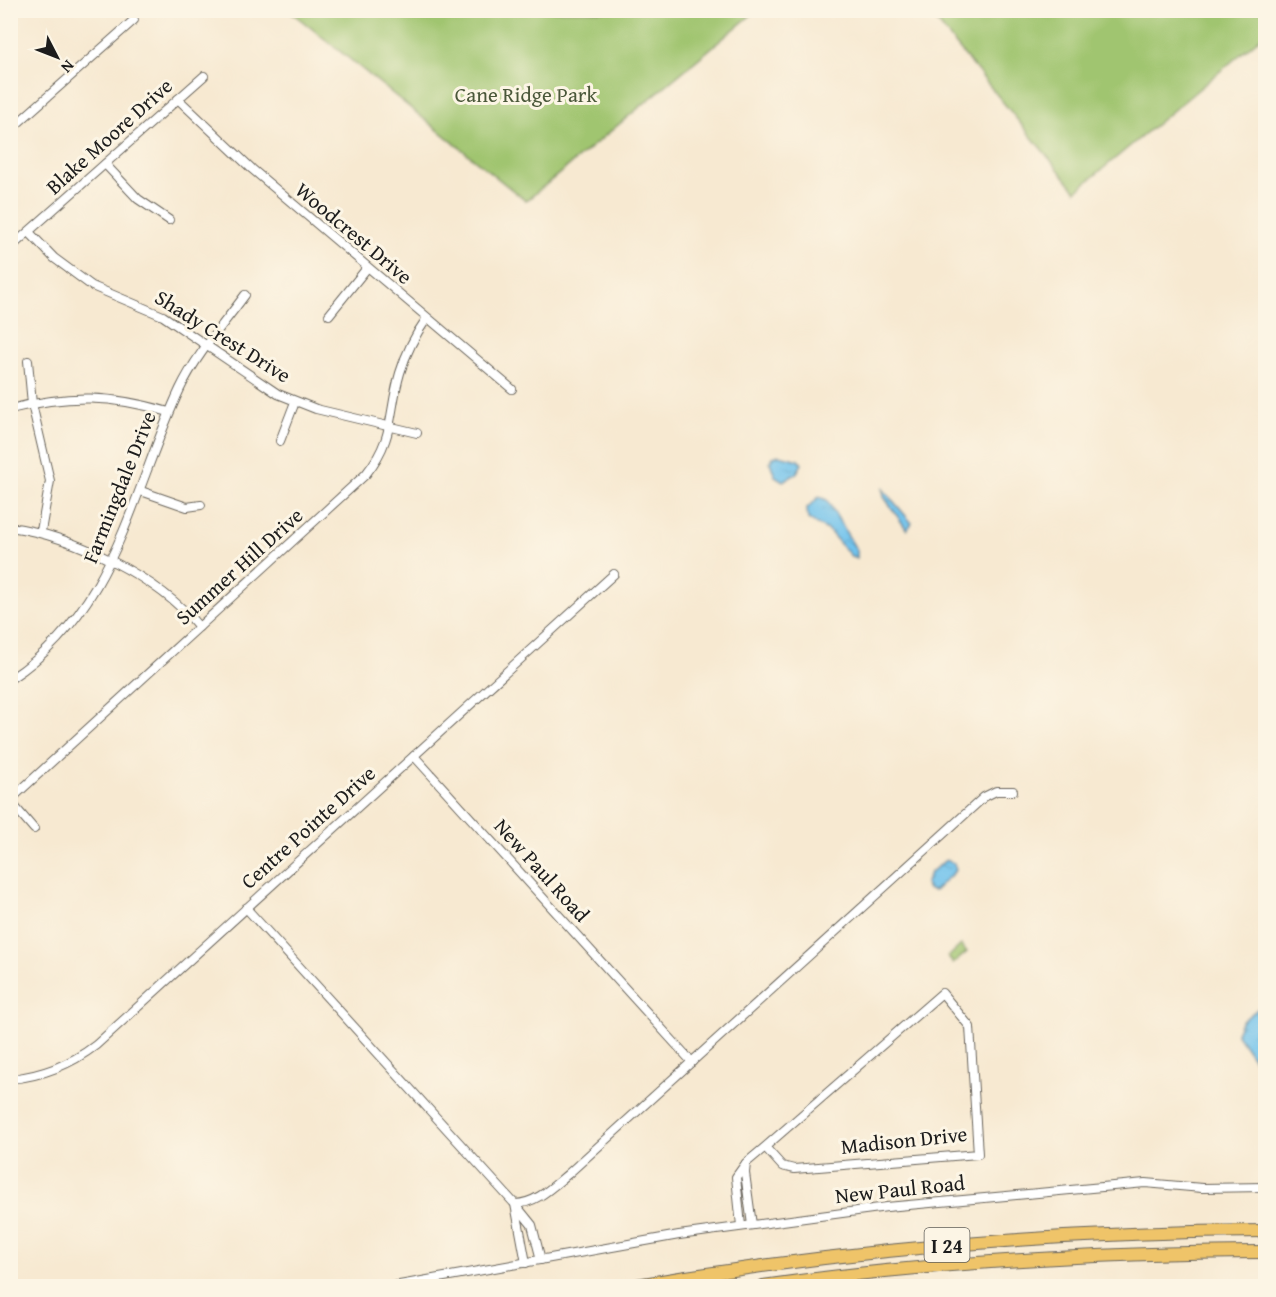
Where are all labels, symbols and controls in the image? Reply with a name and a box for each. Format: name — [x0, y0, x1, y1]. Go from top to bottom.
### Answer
north arrow — [27, 27, 87, 87]
text: N — [55, 55, 81, 79]
street label: Blake Moore Drive — [39, 71, 179, 201]
park label: Cane Ridge Park — [455, 79, 597, 110]
street label: Woodcrest Drive — [289, 175, 419, 291]
street label: Shady Crest Drive — [149, 282, 297, 390]
street label: Farmingdale Drive — [74, 406, 164, 568]
street label: Summer Hill Drive — [168, 500, 310, 632]
street label: Centre Pointe Drive — [234, 758, 382, 896]
street label: New Paul Road — [487, 811, 598, 929]
street label: Madison Drive — [839, 1118, 969, 1162]
street label: New Paul Road — [834, 1167, 967, 1211]
road number: I 24 — [924, 1228, 970, 1262]

